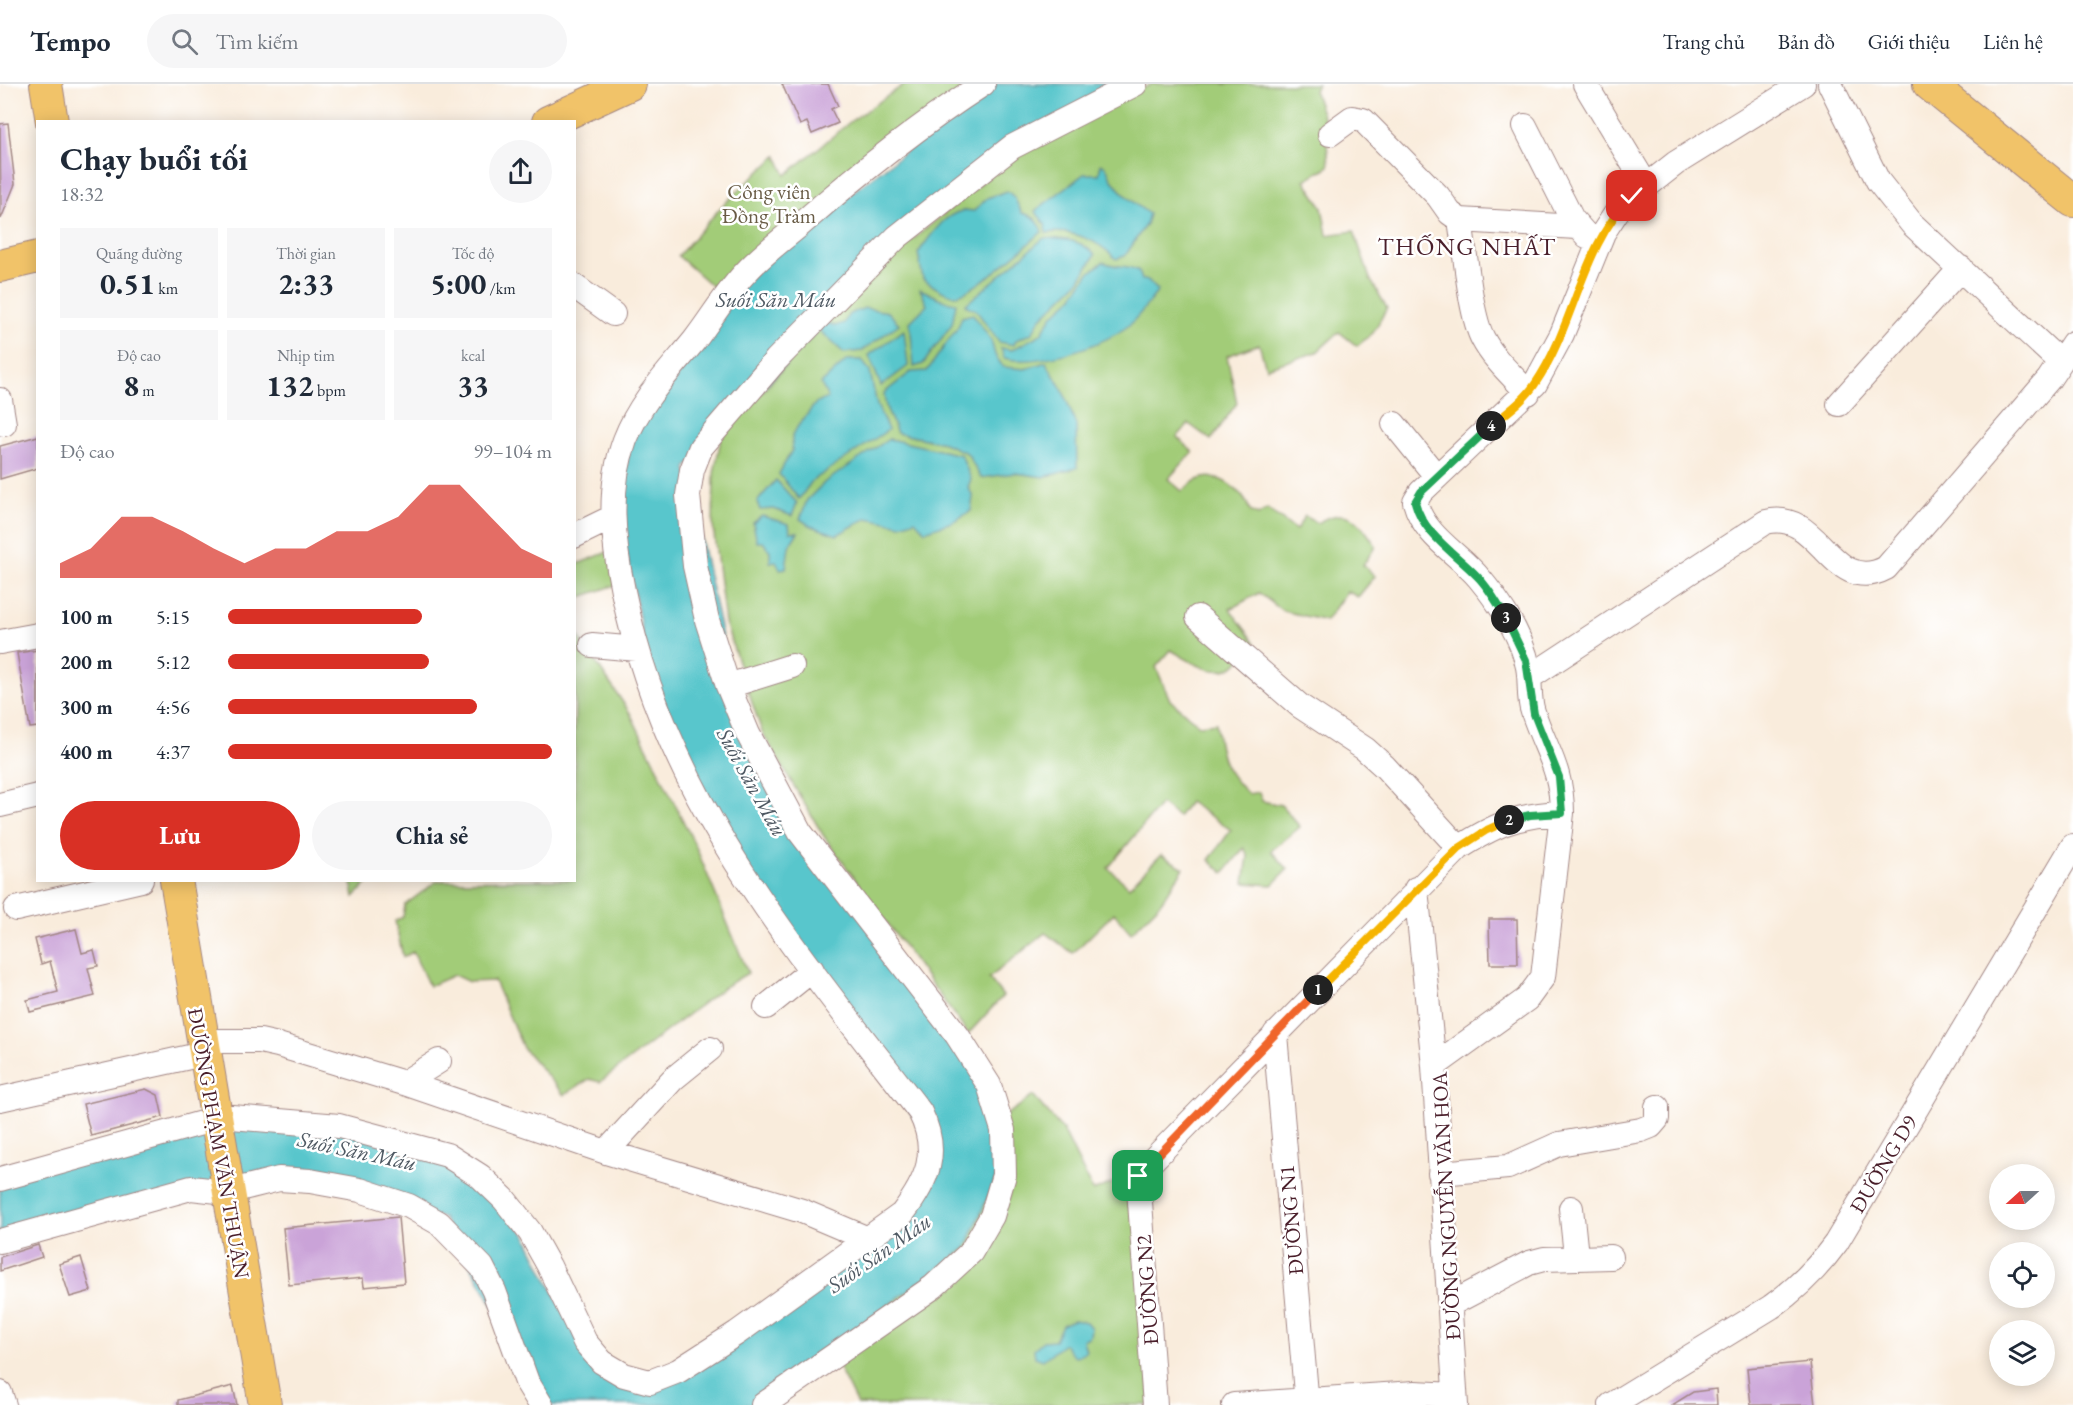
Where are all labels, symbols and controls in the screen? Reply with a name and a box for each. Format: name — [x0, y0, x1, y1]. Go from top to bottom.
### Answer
search box — [147, 14, 567, 68]
text: Tempo — [30, 23, 111, 59]
icon: search — [168, 25, 201, 58]
text: Tìm kiếm — [216, 27, 299, 56]
text: Trang chủ — [1663, 28, 1745, 55]
text: Bản đồ — [1778, 28, 1835, 55]
text: Giới thiệu — [1868, 28, 1950, 55]
text: Liên hệ — [1983, 28, 2043, 55]
text: Chạy buổi tối — [60, 137, 248, 180]
button: share — [489, 140, 552, 203]
pin — [1606, 170, 1657, 221]
park label: Công viên Đồng Tràm — [722, 178, 816, 229]
icon: check — [1615, 179, 1648, 212]
text: 18:32 — [60, 181, 103, 207]
district label: THỐNG NHẤT — [1378, 231, 1557, 262]
text: Quãng đường — [96, 243, 182, 264]
text: Thời gian — [276, 243, 336, 264]
text: Tốc độ — [452, 243, 494, 264]
text: 0.51 — [100, 264, 155, 303]
text: 2:33 — [278, 264, 334, 303]
text: 5:00 — [430, 264, 486, 303]
text: km — [155, 278, 178, 299]
text: /km — [486, 278, 516, 299]
water label: Suối Săn Máu — [715, 285, 836, 314]
text: Độ cao — [117, 345, 161, 366]
text: Nhịp tim — [277, 345, 335, 366]
text: kcal — [461, 345, 485, 366]
text: 8 — [123, 366, 139, 405]
text: 132 — [266, 366, 314, 405]
text: 33 — [457, 366, 489, 405]
text: m — [139, 380, 155, 401]
text: bpm — [314, 380, 346, 401]
pin: 4 — [1476, 411, 1506, 441]
text: 4 — [1487, 415, 1495, 436]
text: Độ cao — [60, 438, 115, 464]
text: 99–104 m — [473, 438, 552, 464]
pin: 3 — [1491, 603, 1521, 633]
text: 100 m — [60, 604, 113, 630]
text: 5:15 — [156, 604, 190, 630]
text: 3 — [1502, 607, 1510, 628]
text: 200 m — [60, 649, 113, 675]
text: 5:12 — [156, 649, 190, 675]
text: 300 m — [60, 694, 113, 720]
text: 4:56 — [156, 694, 190, 720]
water label: Suối Săn Máu — [710, 721, 794, 842]
text: 400 m — [60, 739, 113, 765]
text: 4:37 — [156, 739, 190, 765]
button: Lưu — [60, 801, 300, 870]
button: Chia sẻ — [312, 801, 552, 870]
pin: 2 — [1494, 805, 1524, 835]
text: 2 — [1505, 809, 1513, 830]
pin: 1 — [1303, 975, 1333, 1005]
text: 1 — [1314, 979, 1322, 1000]
street label: ĐƯỜNG PHẠM VĂN THUẬN — [182, 1006, 256, 1281]
street label: ĐƯỜNG NGUYỄN VĂN HOA — [1425, 1071, 1467, 1341]
street label: ĐƯỜNG D9 — [1843, 1110, 1923, 1218]
water label: Suối Săn Máu — [294, 1124, 419, 1178]
pin — [1112, 1150, 1163, 1201]
icon: arrive — [1121, 1159, 1154, 1192]
street label: ĐƯỜNG N1 — [1273, 1164, 1309, 1276]
north arrow — [1989, 1164, 2055, 1230]
map controls — [1989, 1164, 2055, 1386]
water label: Suối Săn Máu — [821, 1207, 937, 1300]
street label: ĐƯỜNG N2 — [1130, 1234, 1164, 1346]
button: locate — [1989, 1242, 2055, 1308]
button: layers — [1989, 1320, 2055, 1386]

